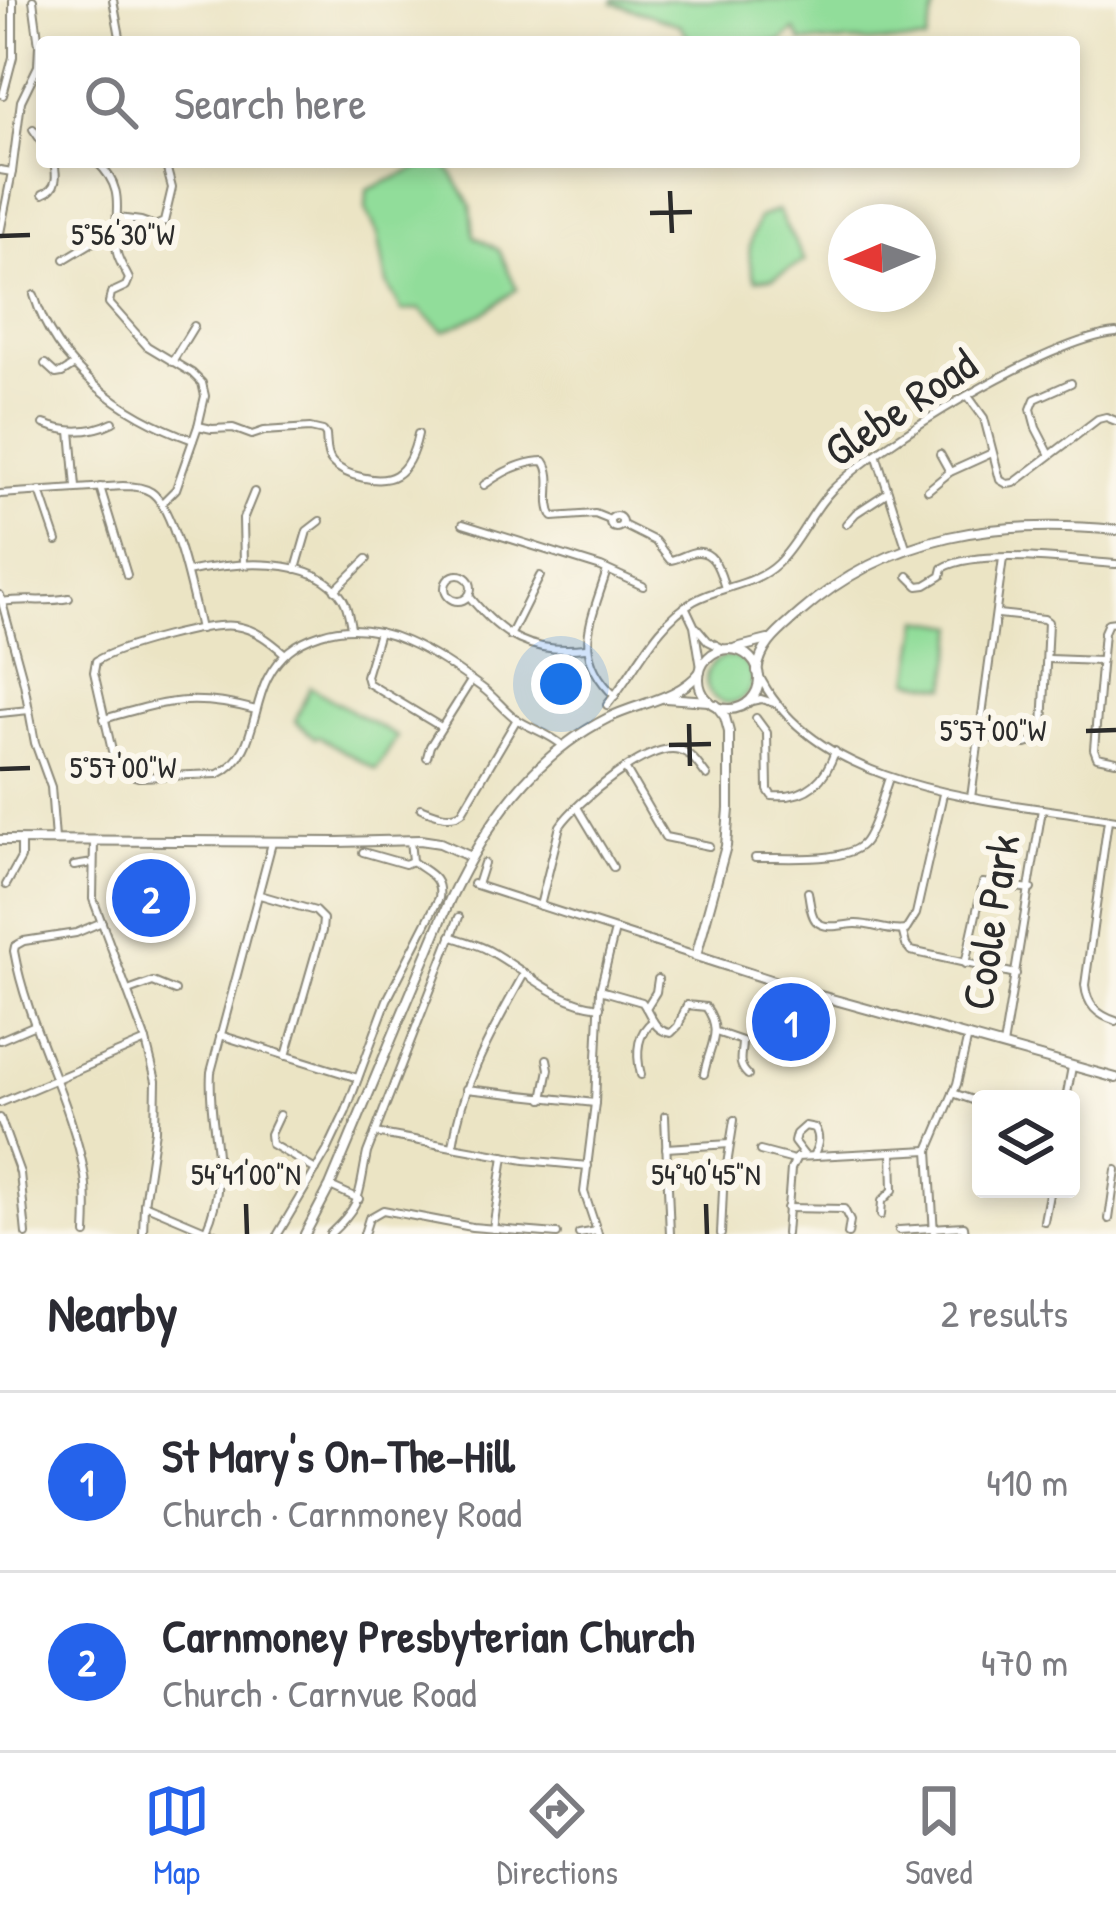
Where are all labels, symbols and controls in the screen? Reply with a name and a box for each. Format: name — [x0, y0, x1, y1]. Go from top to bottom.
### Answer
search box — [36, 36, 1080, 168]
icon: search — [78, 69, 144, 135]
text: Search here — [174, 72, 366, 133]
north arrow — [828, 204, 936, 312]
text: 5°56'30"W — [71, 214, 175, 254]
street label: Glebe Road — [811, 333, 988, 480]
your location — [531, 654, 591, 714]
text: 5°57'00"W — [940, 710, 1047, 750]
text: 5°57'00"W — [70, 747, 177, 787]
street label: Coole Park — [946, 830, 1033, 1014]
pin: 2 — [112, 853, 190, 943]
pin: 1 — [752, 977, 830, 1067]
map controls — [972, 1090, 1080, 1198]
button: layers — [972, 1090, 1080, 1198]
text: 54°41'00"N — [191, 1154, 301, 1194]
text: 54°40'45"N — [651, 1154, 761, 1194]
text: Nearby — [48, 1278, 178, 1347]
text: 2 results — [941, 1286, 1068, 1339]
text: St Mary's On-The-Hill — [162, 1425, 514, 1486]
text: 1 — [80, 1455, 94, 1508]
text: 410 m — [986, 1455, 1068, 1508]
text: Church · Carnmoney Road — [162, 1486, 522, 1539]
text: Carnmoney Presbyterian Church — [162, 1605, 695, 1666]
text: 2 — [78, 1635, 96, 1688]
text: 470 m — [981, 1635, 1068, 1688]
text: Church · Carnvue Road — [162, 1666, 477, 1719]
tab: Map — [144, 1778, 210, 1894]
tab: Directions — [497, 1778, 618, 1894]
tab: Saved — [905, 1778, 972, 1894]

